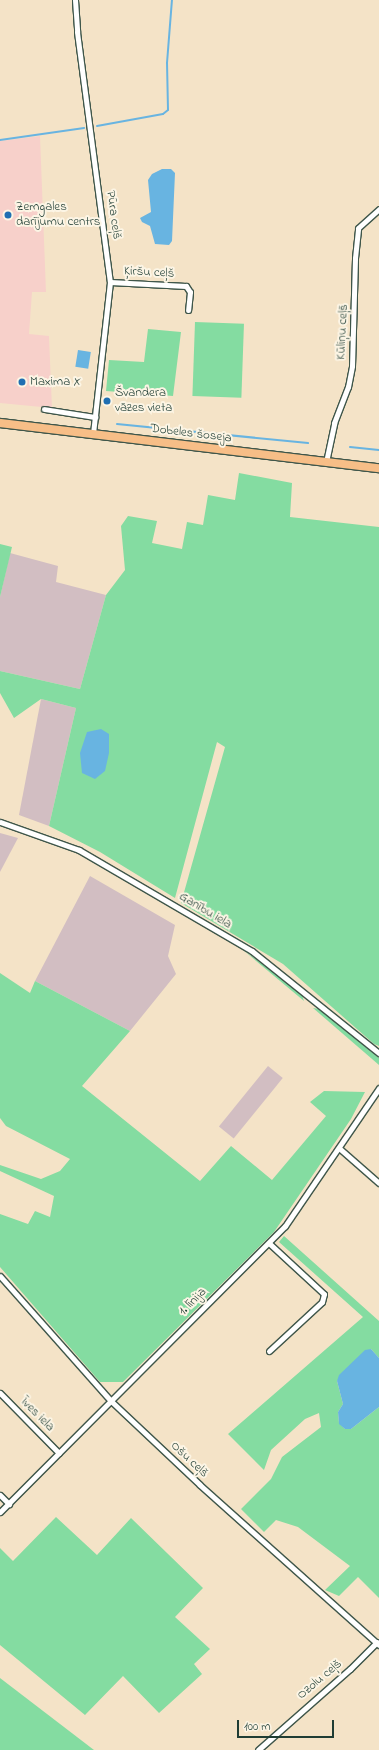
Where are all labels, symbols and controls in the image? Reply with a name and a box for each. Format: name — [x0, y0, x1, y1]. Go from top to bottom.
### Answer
street label: Pūra ceļš — [102, 190, 124, 240]
place label: Zemgales darījumu centrs — [16, 200, 100, 231]
marker: Zemgales darījumu centrs — [3, 210, 13, 220]
street label: Ķiršu ceļš — [123, 264, 175, 282]
street label: Kūliņu ceļš — [334, 304, 352, 360]
place label: Maxima X — [30, 374, 81, 390]
marker: Maxima X — [17, 377, 27, 387]
place label: Švandera vāzes vieta — [115, 386, 172, 417]
marker: Švandera vāzes vieta — [102, 396, 112, 406]
street label: Dobeles šoseja — [149, 421, 233, 447]
street label: Ganību iela — [176, 889, 234, 933]
street label: 1. līnija — [176, 1285, 210, 1319]
street label: Īves iela — [17, 1395, 57, 1435]
street label: Ošu ceļš — [167, 1439, 211, 1481]
street label: Ozolu ceļš — [294, 1657, 346, 1703]
scale bar — [239, 1712, 336, 1738]
text: 100 m — [244, 1718, 271, 1736]

